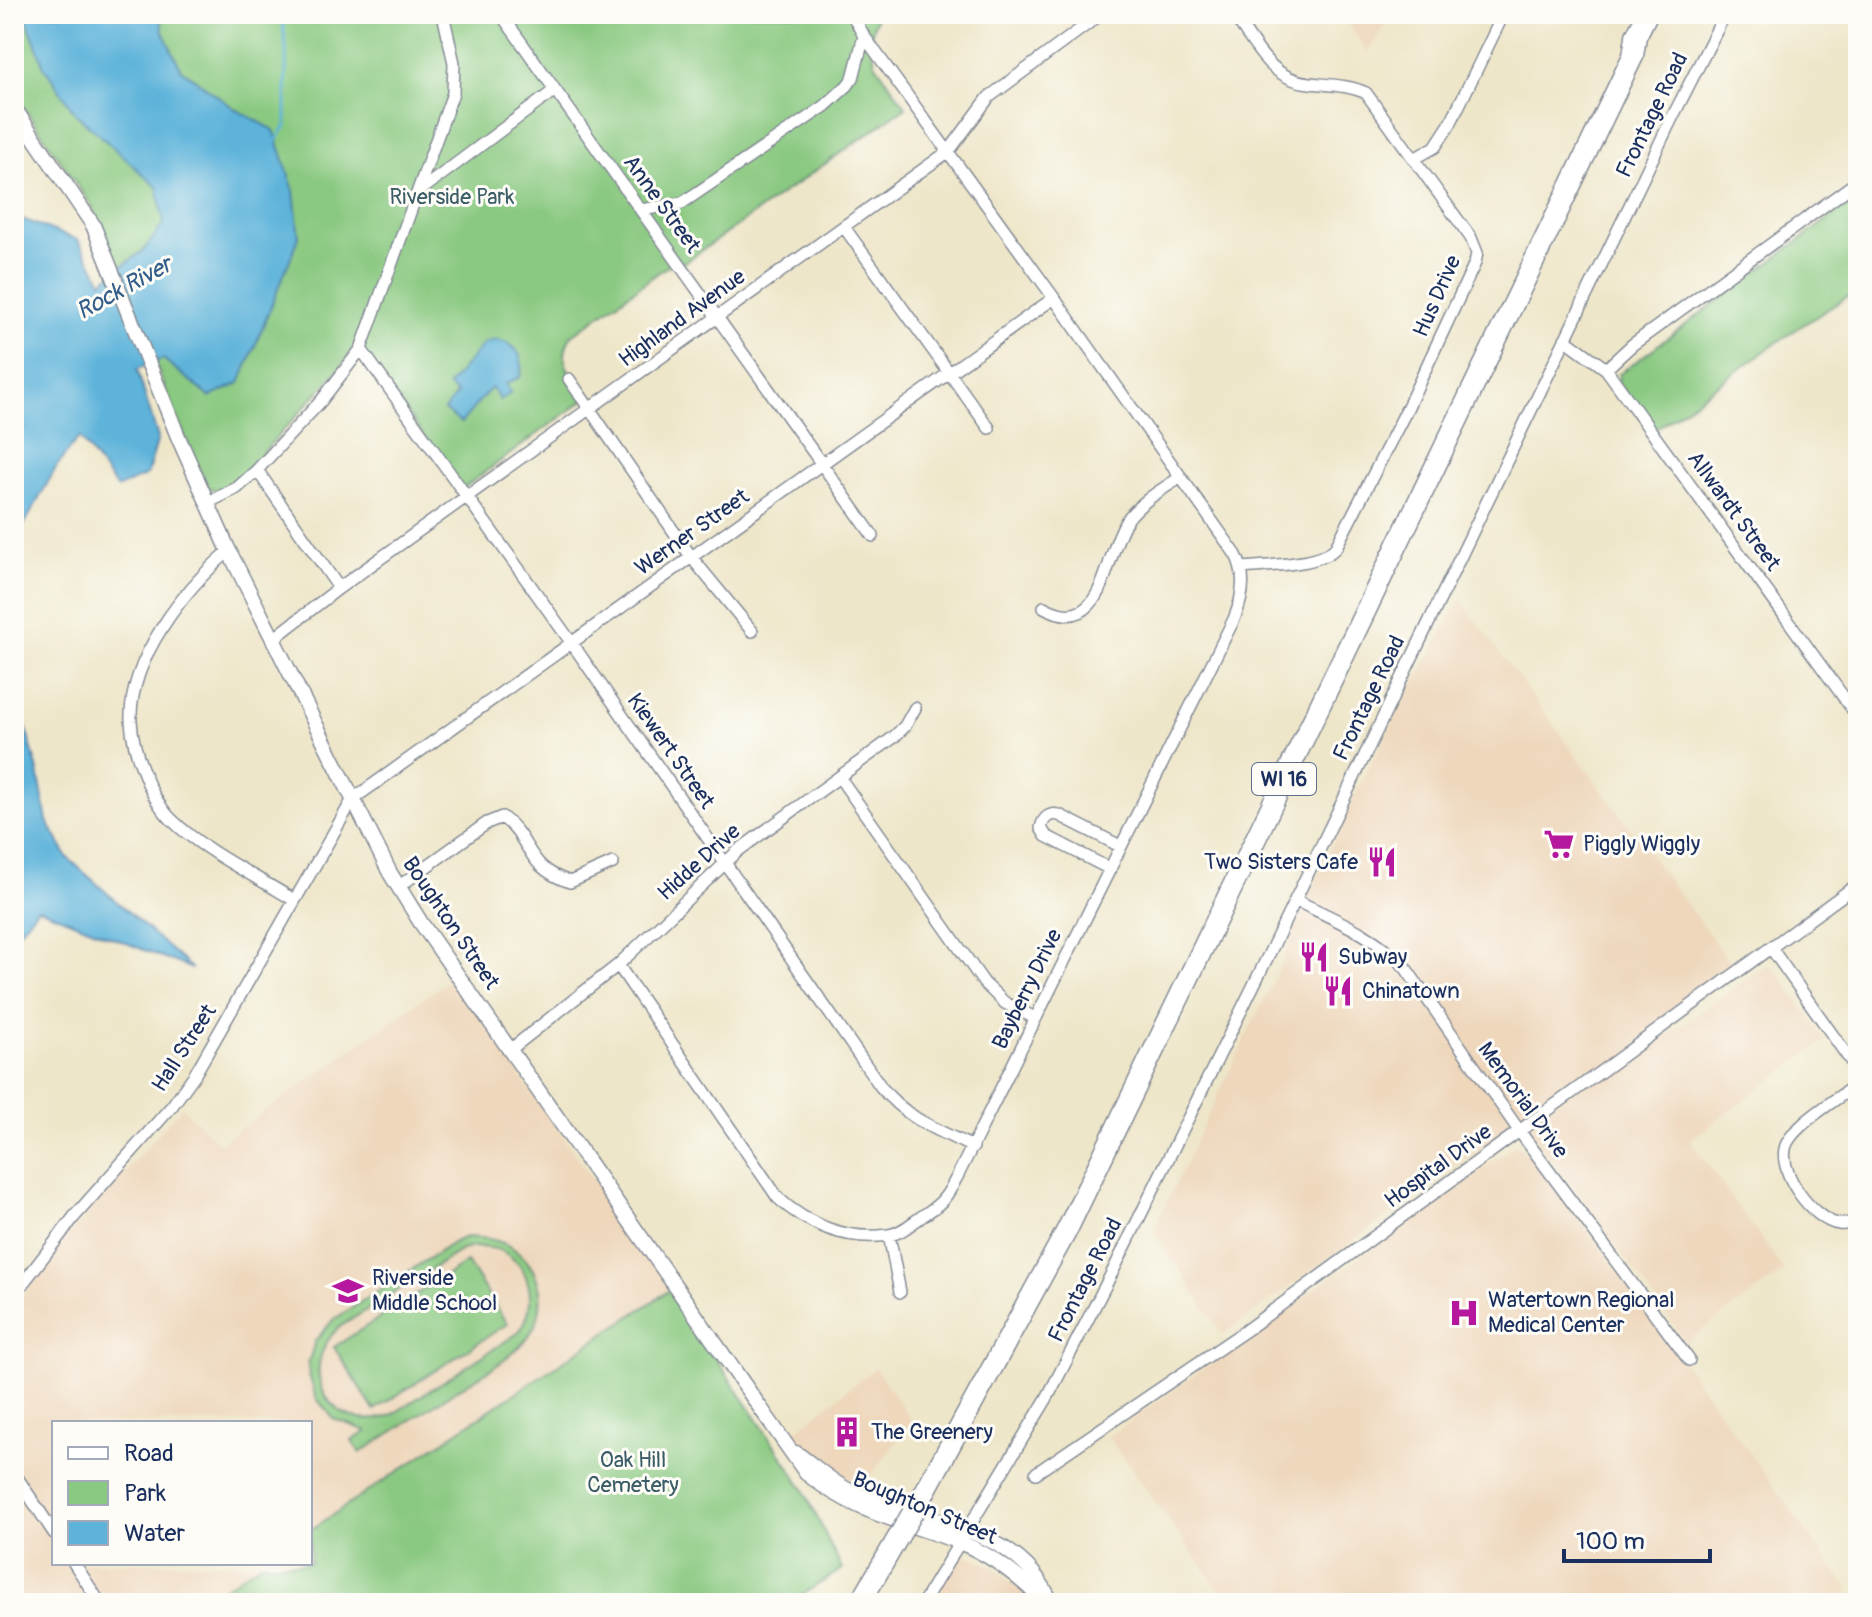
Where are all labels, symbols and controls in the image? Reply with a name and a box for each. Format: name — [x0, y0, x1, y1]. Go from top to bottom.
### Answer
street label: Frontage Road — [1610, 48, 1694, 182]
street label: Anne Street — [617, 149, 707, 259]
park label: Riverside Park — [390, 183, 514, 211]
water label: Rock River — [71, 248, 180, 326]
street label: Hus Drive — [1407, 251, 1467, 341]
street label: Highland Avenue — [613, 263, 751, 373]
street label: Allwardt Street — [1681, 446, 1787, 576]
street label: Werner Street — [629, 482, 755, 582]
street label: Frontage Road — [1327, 631, 1411, 765]
street label: Kiewert Street — [621, 688, 721, 814]
road number: WI 16 — [1252, 763, 1316, 795]
street label: Hidde Drive — [652, 817, 746, 907]
supermarket icon: Piggly Wiggly — [1542, 827, 1576, 861]
place label: Piggly Wiggly — [1583, 830, 1700, 858]
restaurant icon: Two Sisters Cafe — [1365, 845, 1399, 879]
place label: Two Sisters Cafe — [1204, 848, 1358, 876]
street label: Boughton Street — [396, 851, 506, 995]
street label: Bayberry Drive — [986, 924, 1068, 1054]
restaurant icon: Subway — [1297, 940, 1331, 974]
place label: Subway — [1338, 943, 1407, 971]
restaurant icon: Chinatown — [1321, 974, 1355, 1008]
place label: Chinatown — [1362, 977, 1460, 1005]
street label: Hall Street — [145, 999, 223, 1097]
street label: Memorial Drive — [1471, 1036, 1575, 1164]
street label: Hospital Drive — [1379, 1118, 1497, 1214]
street label: Frontage Road — [1042, 1213, 1128, 1347]
place label: Riverside Middle School — [372, 1264, 497, 1317]
school or university icon: Riverside Middle School — [331, 1274, 365, 1308]
place label: Watertown Regional Medical Center — [1488, 1286, 1675, 1339]
hospital icon: Watertown Regional Medical Center — [1447, 1296, 1481, 1330]
building icon: The Greenery — [830, 1415, 864, 1449]
place label: The Greenery — [871, 1418, 993, 1446]
legend — [52, 1421, 312, 1565]
text: Road — [124, 1439, 174, 1468]
park label: Oak Hill Cemetery — [587, 1446, 679, 1499]
street label: Boughton Street — [849, 1465, 1002, 1551]
text: Park — [124, 1479, 166, 1508]
scale bar — [1564, 1513, 1710, 1563]
text: Water — [124, 1519, 185, 1548]
text: 100 m — [1576, 1527, 1645, 1556]

